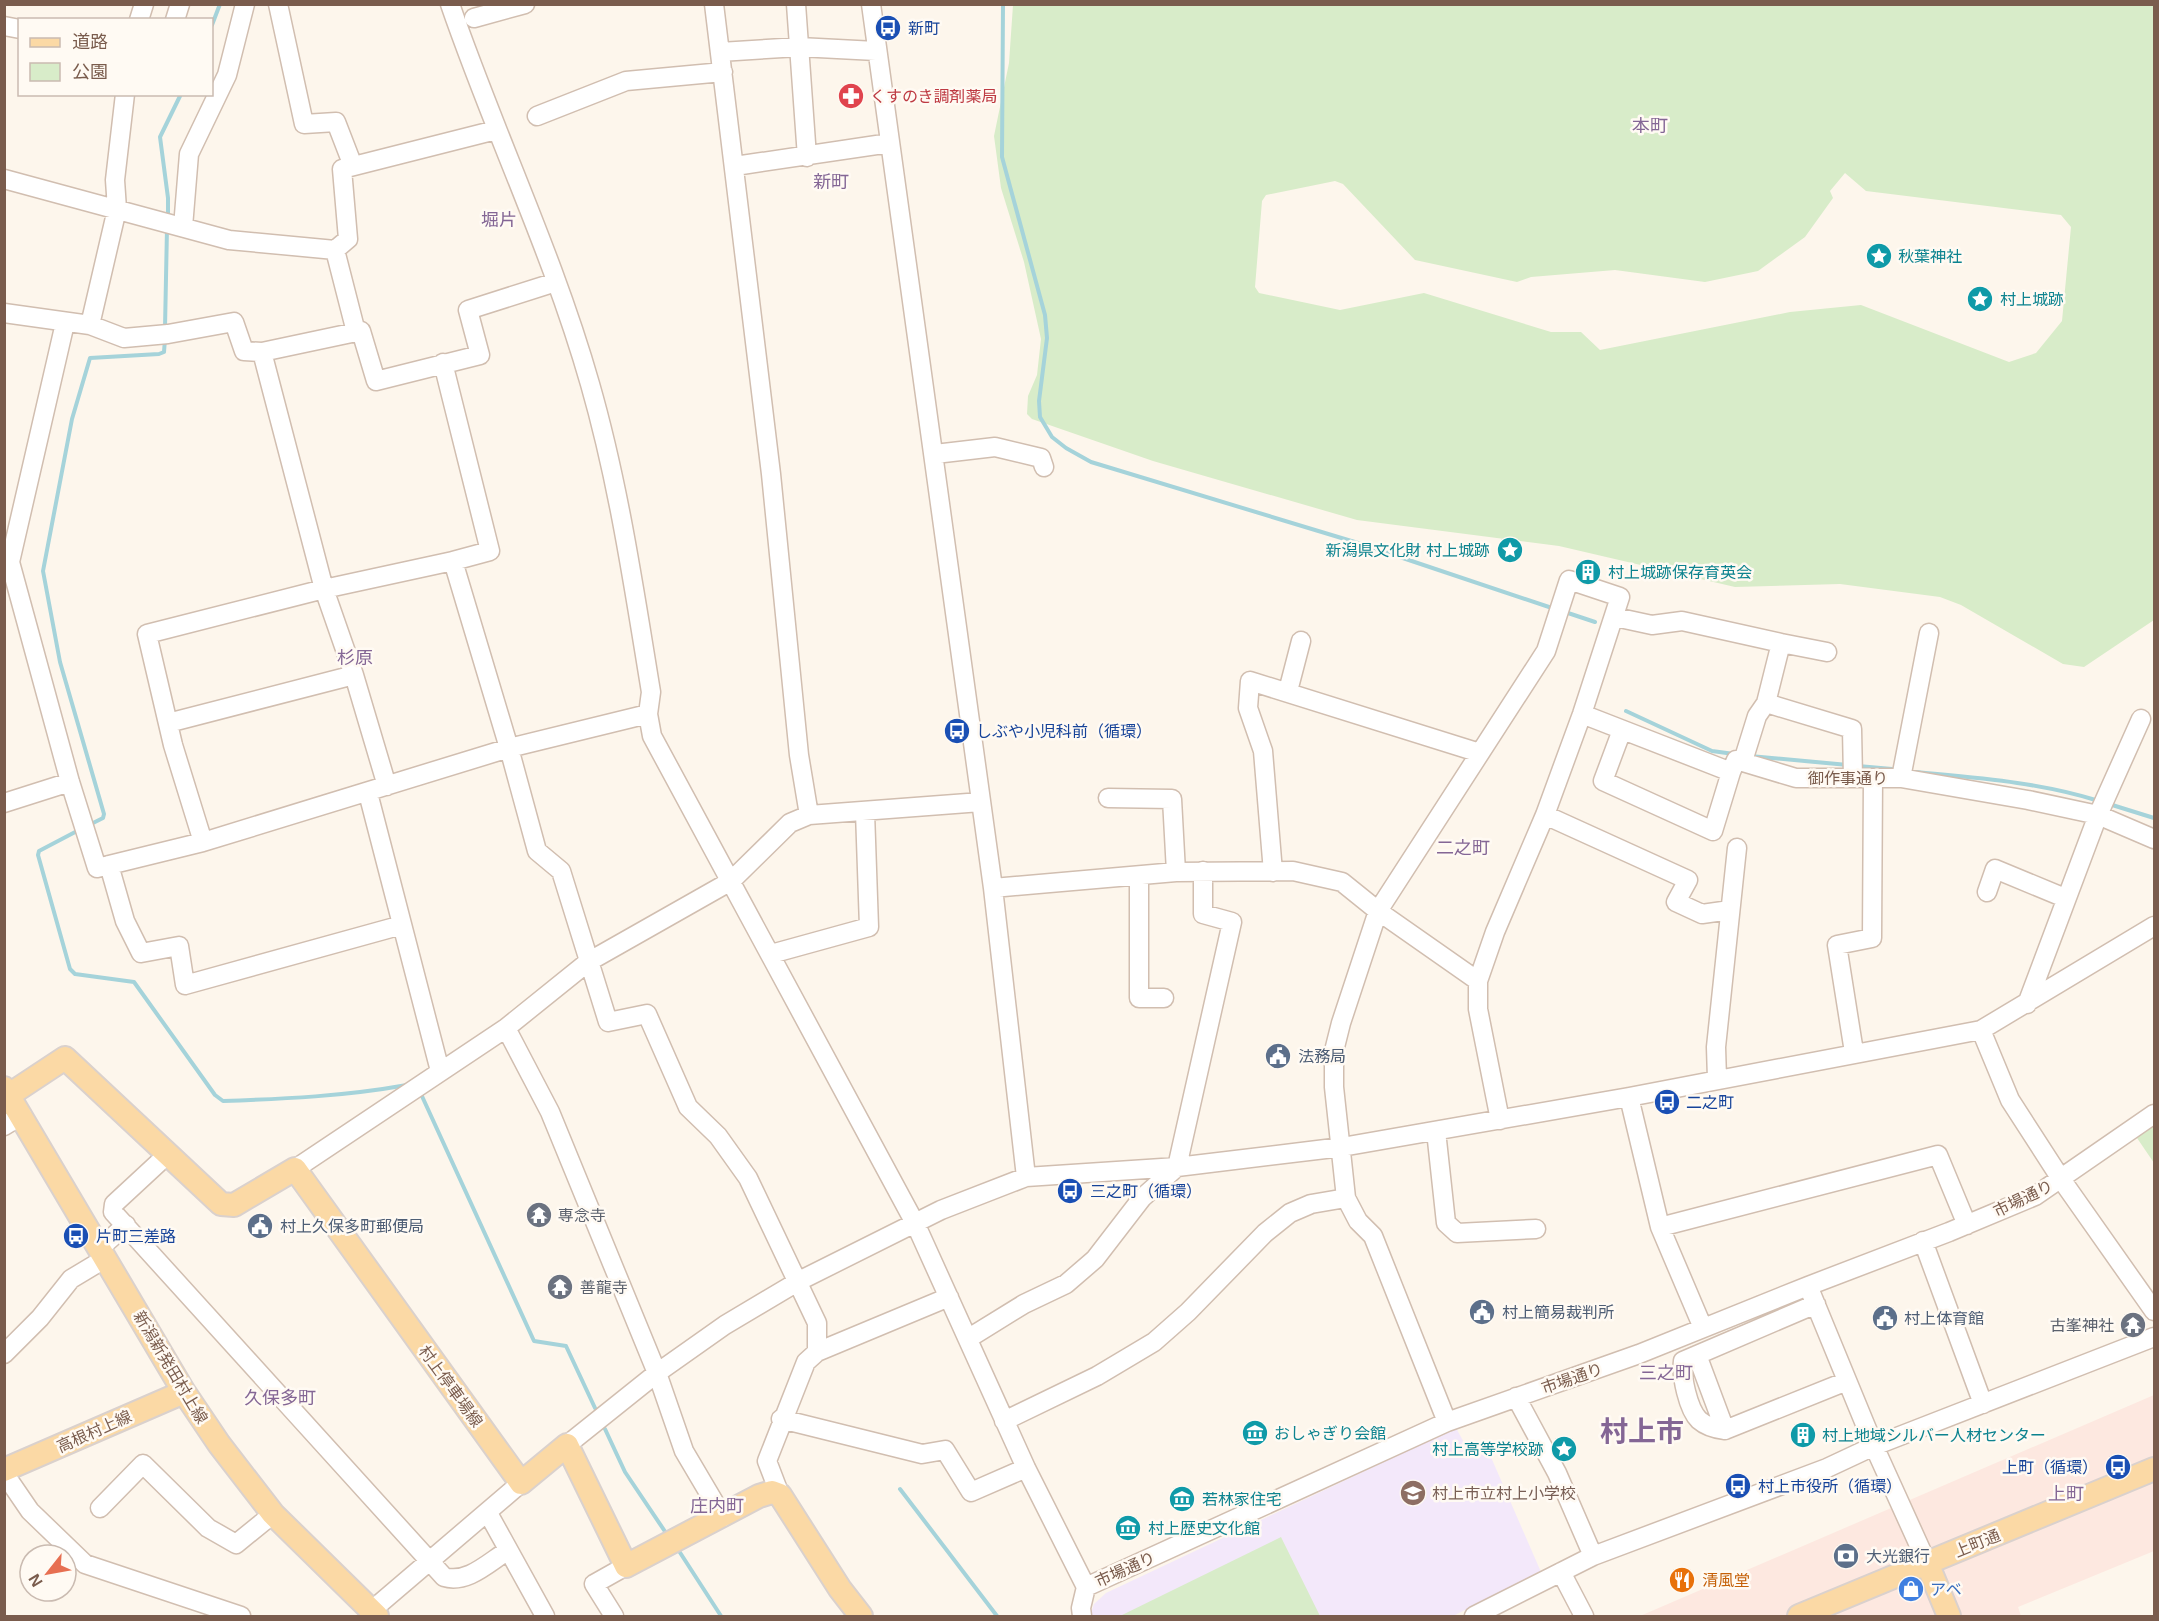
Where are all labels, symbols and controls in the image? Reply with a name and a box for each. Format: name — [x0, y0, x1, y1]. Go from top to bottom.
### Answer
bus stop icon: 新町 — [873, 13, 903, 43]
legend — [18, 18, 213, 96]
place label: 新町 — [908, 20, 940, 37]
text: 道路 — [72, 32, 108, 52]
text: 公園 — [72, 62, 108, 82]
pharmacy icon: くすのき調剤薬局 — [836, 81, 866, 111]
place label: くすのき調剤薬局 — [870, 88, 998, 105]
district label: 本町 — [1632, 116, 1668, 136]
district label: 新町 — [813, 172, 849, 192]
district label: 堀片 — [481, 210, 517, 230]
place icon: 秋葉神社 — [1864, 241, 1894, 271]
place label: 秋葉神社 — [1898, 248, 1962, 265]
place icon: 村上城跡 — [1965, 284, 1995, 314]
place label: 村上城跡 — [2000, 291, 2064, 308]
place icon: 新潟県文化財 村上城跡 — [1495, 535, 1525, 565]
place label: 新潟県文化財 村上城跡 — [1326, 542, 1490, 559]
building icon: 村上城跡保存育英会 — [1573, 557, 1603, 587]
place label: 村上城跡保存育英会 — [1608, 564, 1752, 581]
district label: 杉原 — [337, 648, 373, 668]
bus stop icon: しぶや小児科前（循環） — [942, 716, 972, 746]
place label: しぶや小児科前（循環） — [976, 723, 1152, 740]
street label: 御作事通り — [1808, 770, 1888, 787]
district label: 二之町 — [1436, 838, 1490, 858]
public building icon: 法務局 — [1263, 1041, 1293, 1071]
place label: 法務局 — [1298, 1048, 1346, 1065]
bus stop icon: 二之町 — [1652, 1087, 1682, 1117]
place label: 二之町 — [1686, 1094, 1734, 1111]
bus stop icon: 三之町（循環） — [1055, 1176, 1085, 1206]
street label: 市場通り — [1991, 1177, 2056, 1220]
place label: 三之町（循環） — [1090, 1183, 1202, 1200]
temple icon: 専念寺 — [524, 1200, 554, 1230]
place label: 専念寺 — [558, 1207, 606, 1224]
public building icon: 村上久保多町郵便局 — [245, 1211, 275, 1241]
place label: 村上久保多町郵便局 — [280, 1218, 424, 1235]
bus stop icon: 片町三差路 — [61, 1221, 91, 1251]
place label: 片町三差路 — [96, 1228, 176, 1245]
temple icon: 善龍寺 — [545, 1272, 575, 1302]
place label: 善龍寺 — [580, 1279, 628, 1296]
public building icon: 村上簡易裁判所 — [1467, 1297, 1497, 1327]
public building icon: 村上体育館 — [1870, 1303, 1900, 1333]
place label: 村上簡易裁判所 — [1502, 1304, 1614, 1321]
street label: 新潟新発田村上線 — [130, 1308, 211, 1427]
place label: 村上体育館 — [1904, 1310, 1984, 1327]
temple icon: 古峯神社 — [2118, 1310, 2148, 1340]
place label: 古峯神社 — [2050, 1317, 2114, 1334]
street label: 村上停車場線 — [416, 1342, 486, 1430]
street label: 市場通り — [1539, 1360, 1605, 1397]
district label: 三之町 — [1639, 1363, 1693, 1383]
district label: 久保多町 — [244, 1388, 316, 1408]
street label: 高根村上線 — [54, 1407, 134, 1455]
district label: 村上市 — [1600, 1416, 1684, 1447]
museum icon: おしゃぎり会館 — [1240, 1418, 1270, 1448]
building icon: 村上地域シルバー人材センター — [1788, 1420, 1818, 1450]
place label: おしゃぎり会館 — [1274, 1425, 1386, 1442]
place label: 村上地域シルバー人材センター — [1822, 1427, 2046, 1444]
place icon: 村上高等学校跡 — [1549, 1434, 1579, 1464]
place label: 村上高等学校跡 — [1432, 1441, 1544, 1458]
bus stop icon: 上町（循環） — [2103, 1452, 2133, 1482]
place label: 上町（循環） — [2002, 1459, 2098, 1476]
bus stop icon: 村上市役所（循環） — [1723, 1471, 1753, 1501]
school or university icon: 村上市立村上小学校 — [1398, 1478, 1428, 1508]
place label: 村上市役所（循環） — [1758, 1478, 1902, 1495]
museum icon: 若林家住宅 — [1167, 1484, 1197, 1514]
district label: 上町 — [2048, 1484, 2084, 1504]
place label: 村上市立村上小学校 — [1432, 1485, 1576, 1502]
place label: 若林家住宅 — [1202, 1491, 1282, 1508]
district label: 庄内町 — [690, 1496, 744, 1516]
museum icon: 村上歴史文化館 — [1113, 1513, 1143, 1543]
place label: 村上歴史文化館 — [1148, 1520, 1260, 1537]
street label: 上町通 — [1952, 1527, 2003, 1560]
bank icon: 大光銀行 — [1831, 1541, 1861, 1571]
north arrow — [18, 1543, 78, 1603]
place label: 大光銀行 — [1866, 1548, 1930, 1565]
street label: 市場通り — [1093, 1549, 1158, 1590]
restaurant icon: 清風堂 — [1667, 1565, 1697, 1595]
text: N — [25, 1571, 46, 1590]
place label: 清風堂 — [1702, 1572, 1750, 1589]
shop icon: アベ — [1896, 1574, 1926, 1604]
place label: アベ — [1930, 1581, 1962, 1598]

